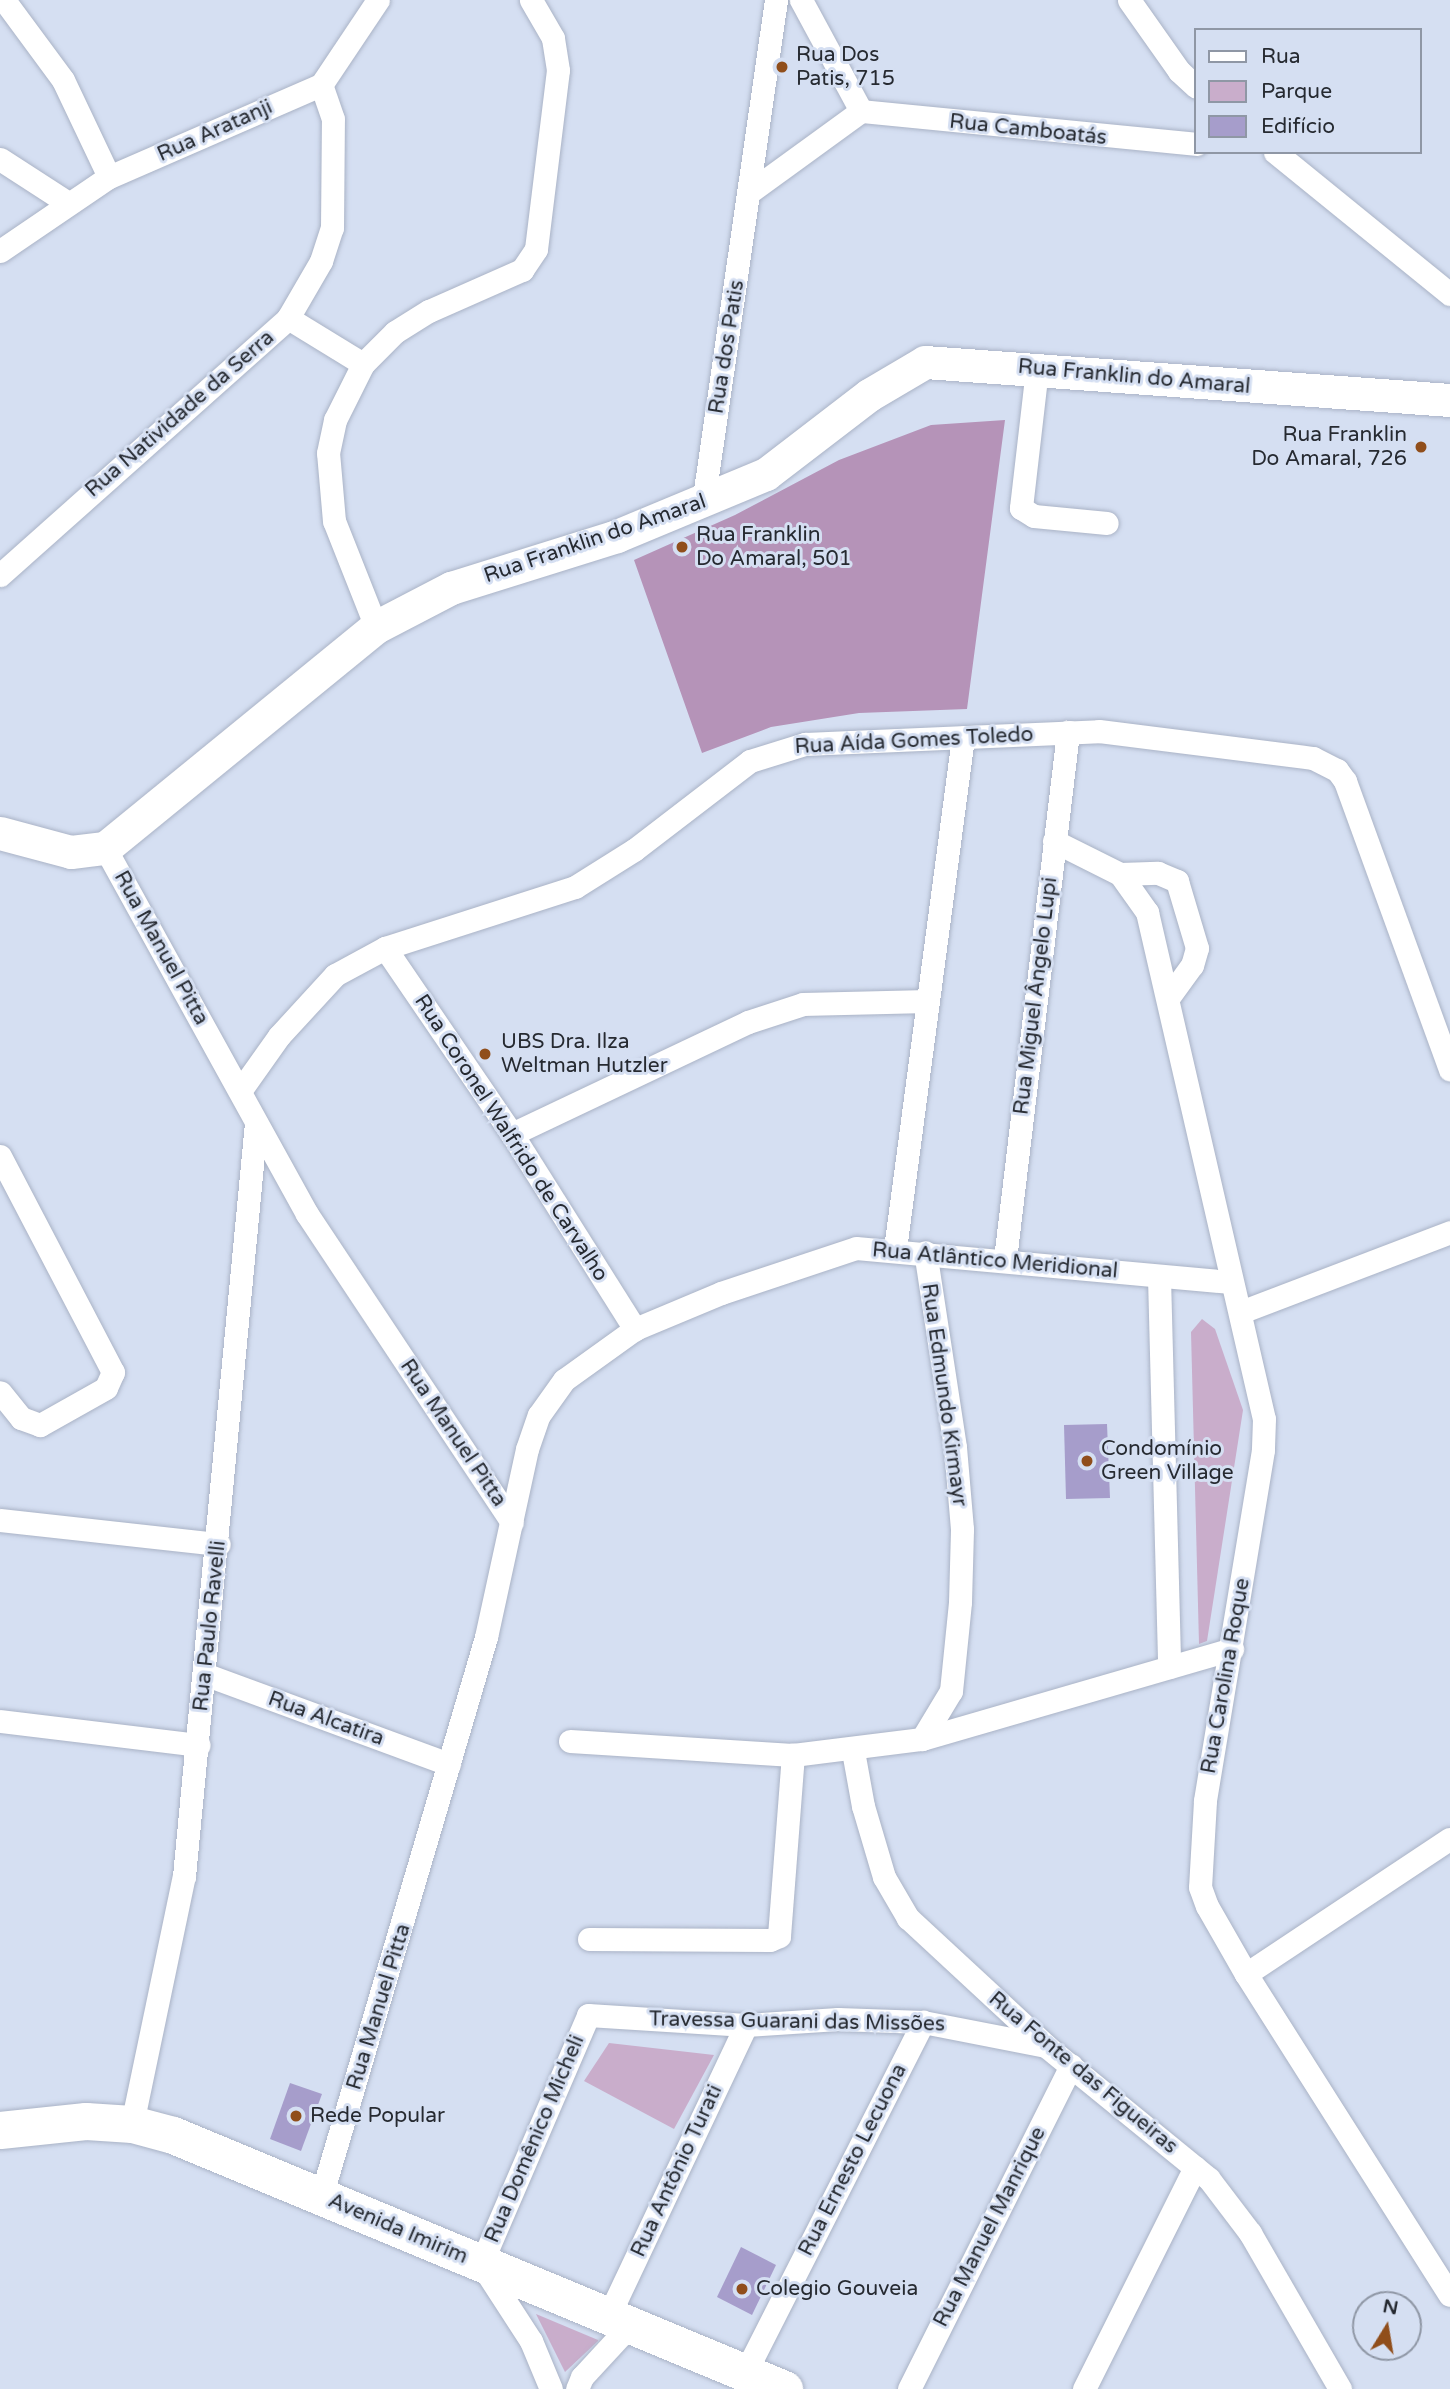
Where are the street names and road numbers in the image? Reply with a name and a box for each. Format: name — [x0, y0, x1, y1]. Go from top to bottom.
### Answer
street label: Rua Aratanji — [154, 94, 276, 168]
street label: Rua Camboatás — [948, 109, 1108, 151]
street label: Rua dos Patis — [704, 278, 750, 416]
street label: Rua Natividade da Serra — [80, 325, 280, 503]
street label: Rua Franklin do Amaral — [1017, 354, 1251, 400]
street label: Rua Franklin do Amaral — [481, 489, 709, 589]
street label: Rua Aída Gomes Toledo — [794, 722, 1034, 760]
street label: Rua Manuel Pitta — [108, 867, 214, 1029]
street label: Rua Miguel Ângelo Lupi — [1009, 876, 1063, 1116]
street label: Rua Coronel Walfrido de Carvalho — [409, 990, 613, 1286]
street label: Rua Atlântico Meridional — [871, 1238, 1119, 1284]
street label: Rua Edmundo Kirmayr — [916, 1282, 972, 1508]
street label: Rua Manuel Pitta — [394, 1355, 512, 1511]
street label: Rua Paulo Ravelli — [188, 1539, 232, 1713]
street label: Rua Carolina Roque — [1196, 1576, 1256, 1776]
street label: Rua Alcatira — [265, 1686, 387, 1752]
street label: Rua Manuel Pitta — [342, 1921, 416, 2093]
street label: Rua Fonte das Figueiras — [983, 1987, 1183, 2159]
street label: Travessa Guarani das Missões — [649, 2007, 945, 2037]
street label: Rua Domênico Micheli — [480, 2031, 590, 2247]
street label: Rua Ernesto Lecuona — [794, 2060, 912, 2260]
street label: Rua Antônio Turati — [626, 2081, 728, 2261]
street label: Rua Manuel Manrique — [929, 2123, 1051, 2331]
street label: Avenida Imirim — [324, 2188, 472, 2270]

